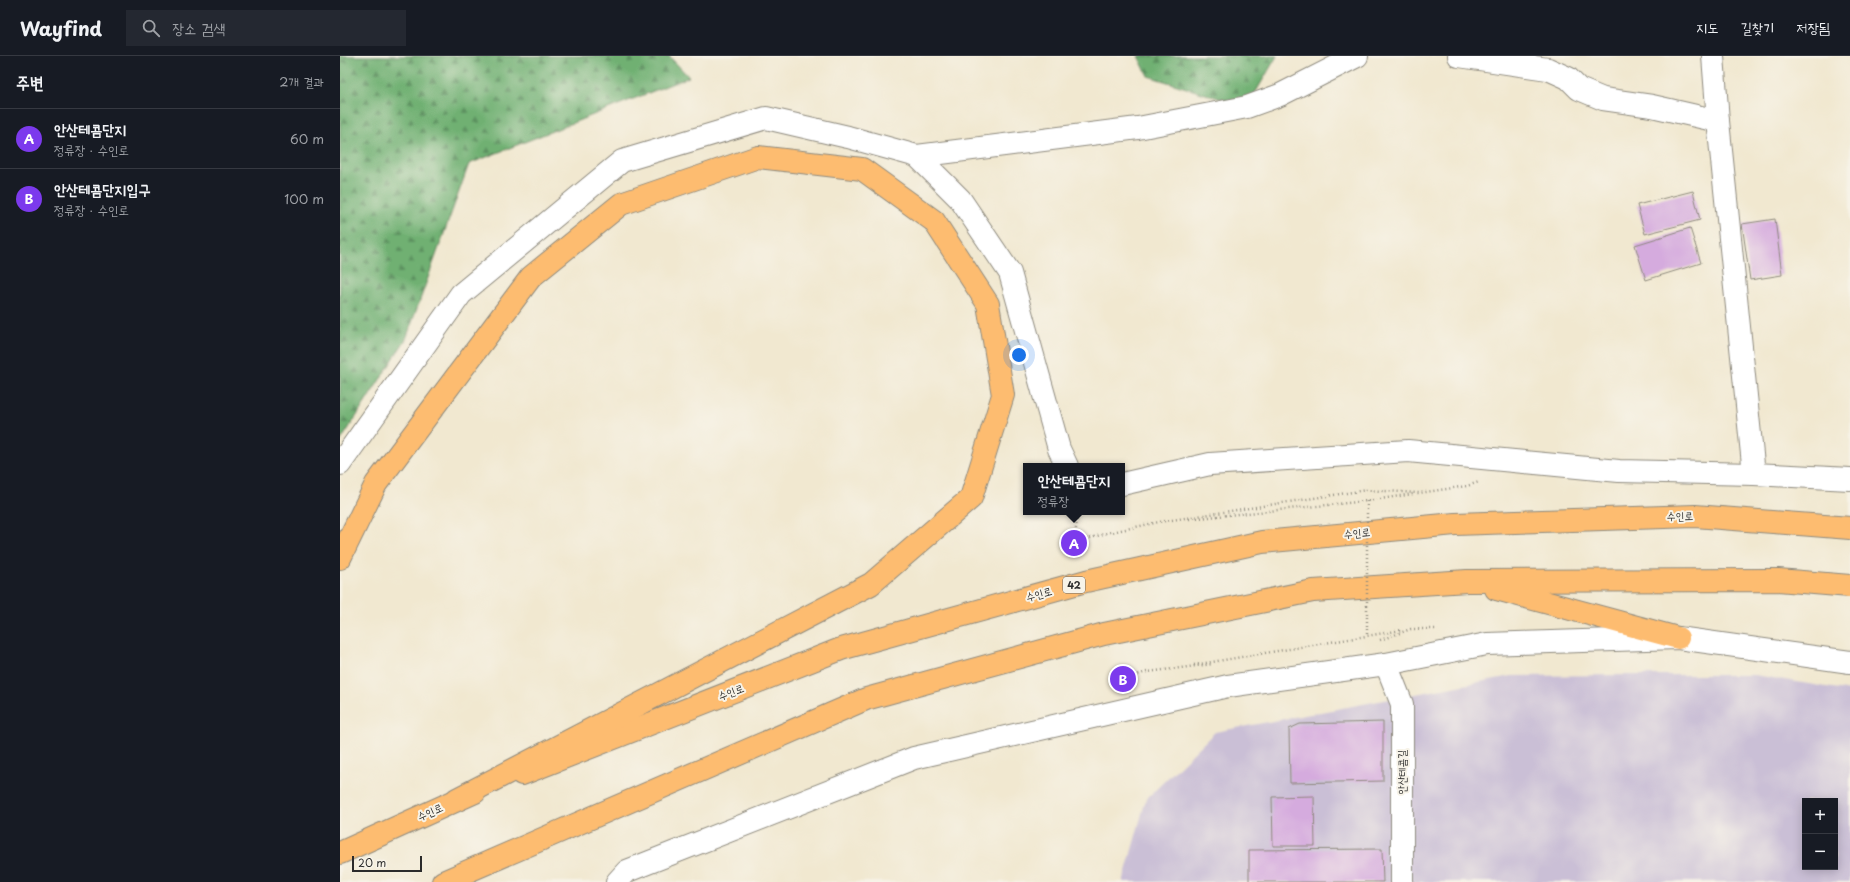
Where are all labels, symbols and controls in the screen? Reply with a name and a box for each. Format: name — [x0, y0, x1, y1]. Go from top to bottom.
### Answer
search box — [126, 10, 406, 46]
text: Wayfind — [20, 14, 102, 42]
text: 장소 검색 — [172, 16, 225, 39]
icon: search — [140, 17, 162, 39]
text: 지도 — [1696, 17, 1718, 38]
text: 길찾기 — [1740, 17, 1774, 38]
text: 저장됨 — [1796, 17, 1830, 38]
text: 주변 — [16, 69, 43, 95]
text: 2개 결과 — [279, 72, 324, 91]
text: 안산테콤단지 — [54, 117, 126, 140]
text: A — [24, 129, 34, 148]
text: 60 m — [290, 129, 324, 148]
text: 정류장 · 수인로 — [54, 140, 129, 159]
text: 안산테콤단지입구 — [54, 177, 151, 200]
text: B — [25, 189, 33, 208]
text: 100 m — [284, 189, 324, 208]
text: 정류장 · 수인로 — [54, 200, 129, 219]
your location — [1009, 345, 1029, 365]
popup — [1023, 463, 1125, 515]
text: 안산테콤단지 — [1038, 468, 1110, 491]
text: 정류장 — [1038, 491, 1069, 510]
street label: 수인로 — [1667, 507, 1694, 524]
street label: 수인로 — [1343, 523, 1371, 542]
pin: A — [1061, 528, 1087, 558]
road number: 42 — [1063, 577, 1085, 593]
street label: 수인로 — [1024, 582, 1054, 605]
pin: B — [1110, 664, 1136, 694]
street label: 수인로 — [715, 679, 746, 704]
street label: 안산테콤길 — [1393, 750, 1410, 794]
street label: 수인로 — [414, 798, 446, 825]
map controls — [1802, 798, 1838, 870]
button: + — [1802, 798, 1838, 834]
button: − — [1802, 834, 1838, 870]
scale bar — [352, 854, 422, 873]
text: 20 m — [358, 854, 386, 871]

